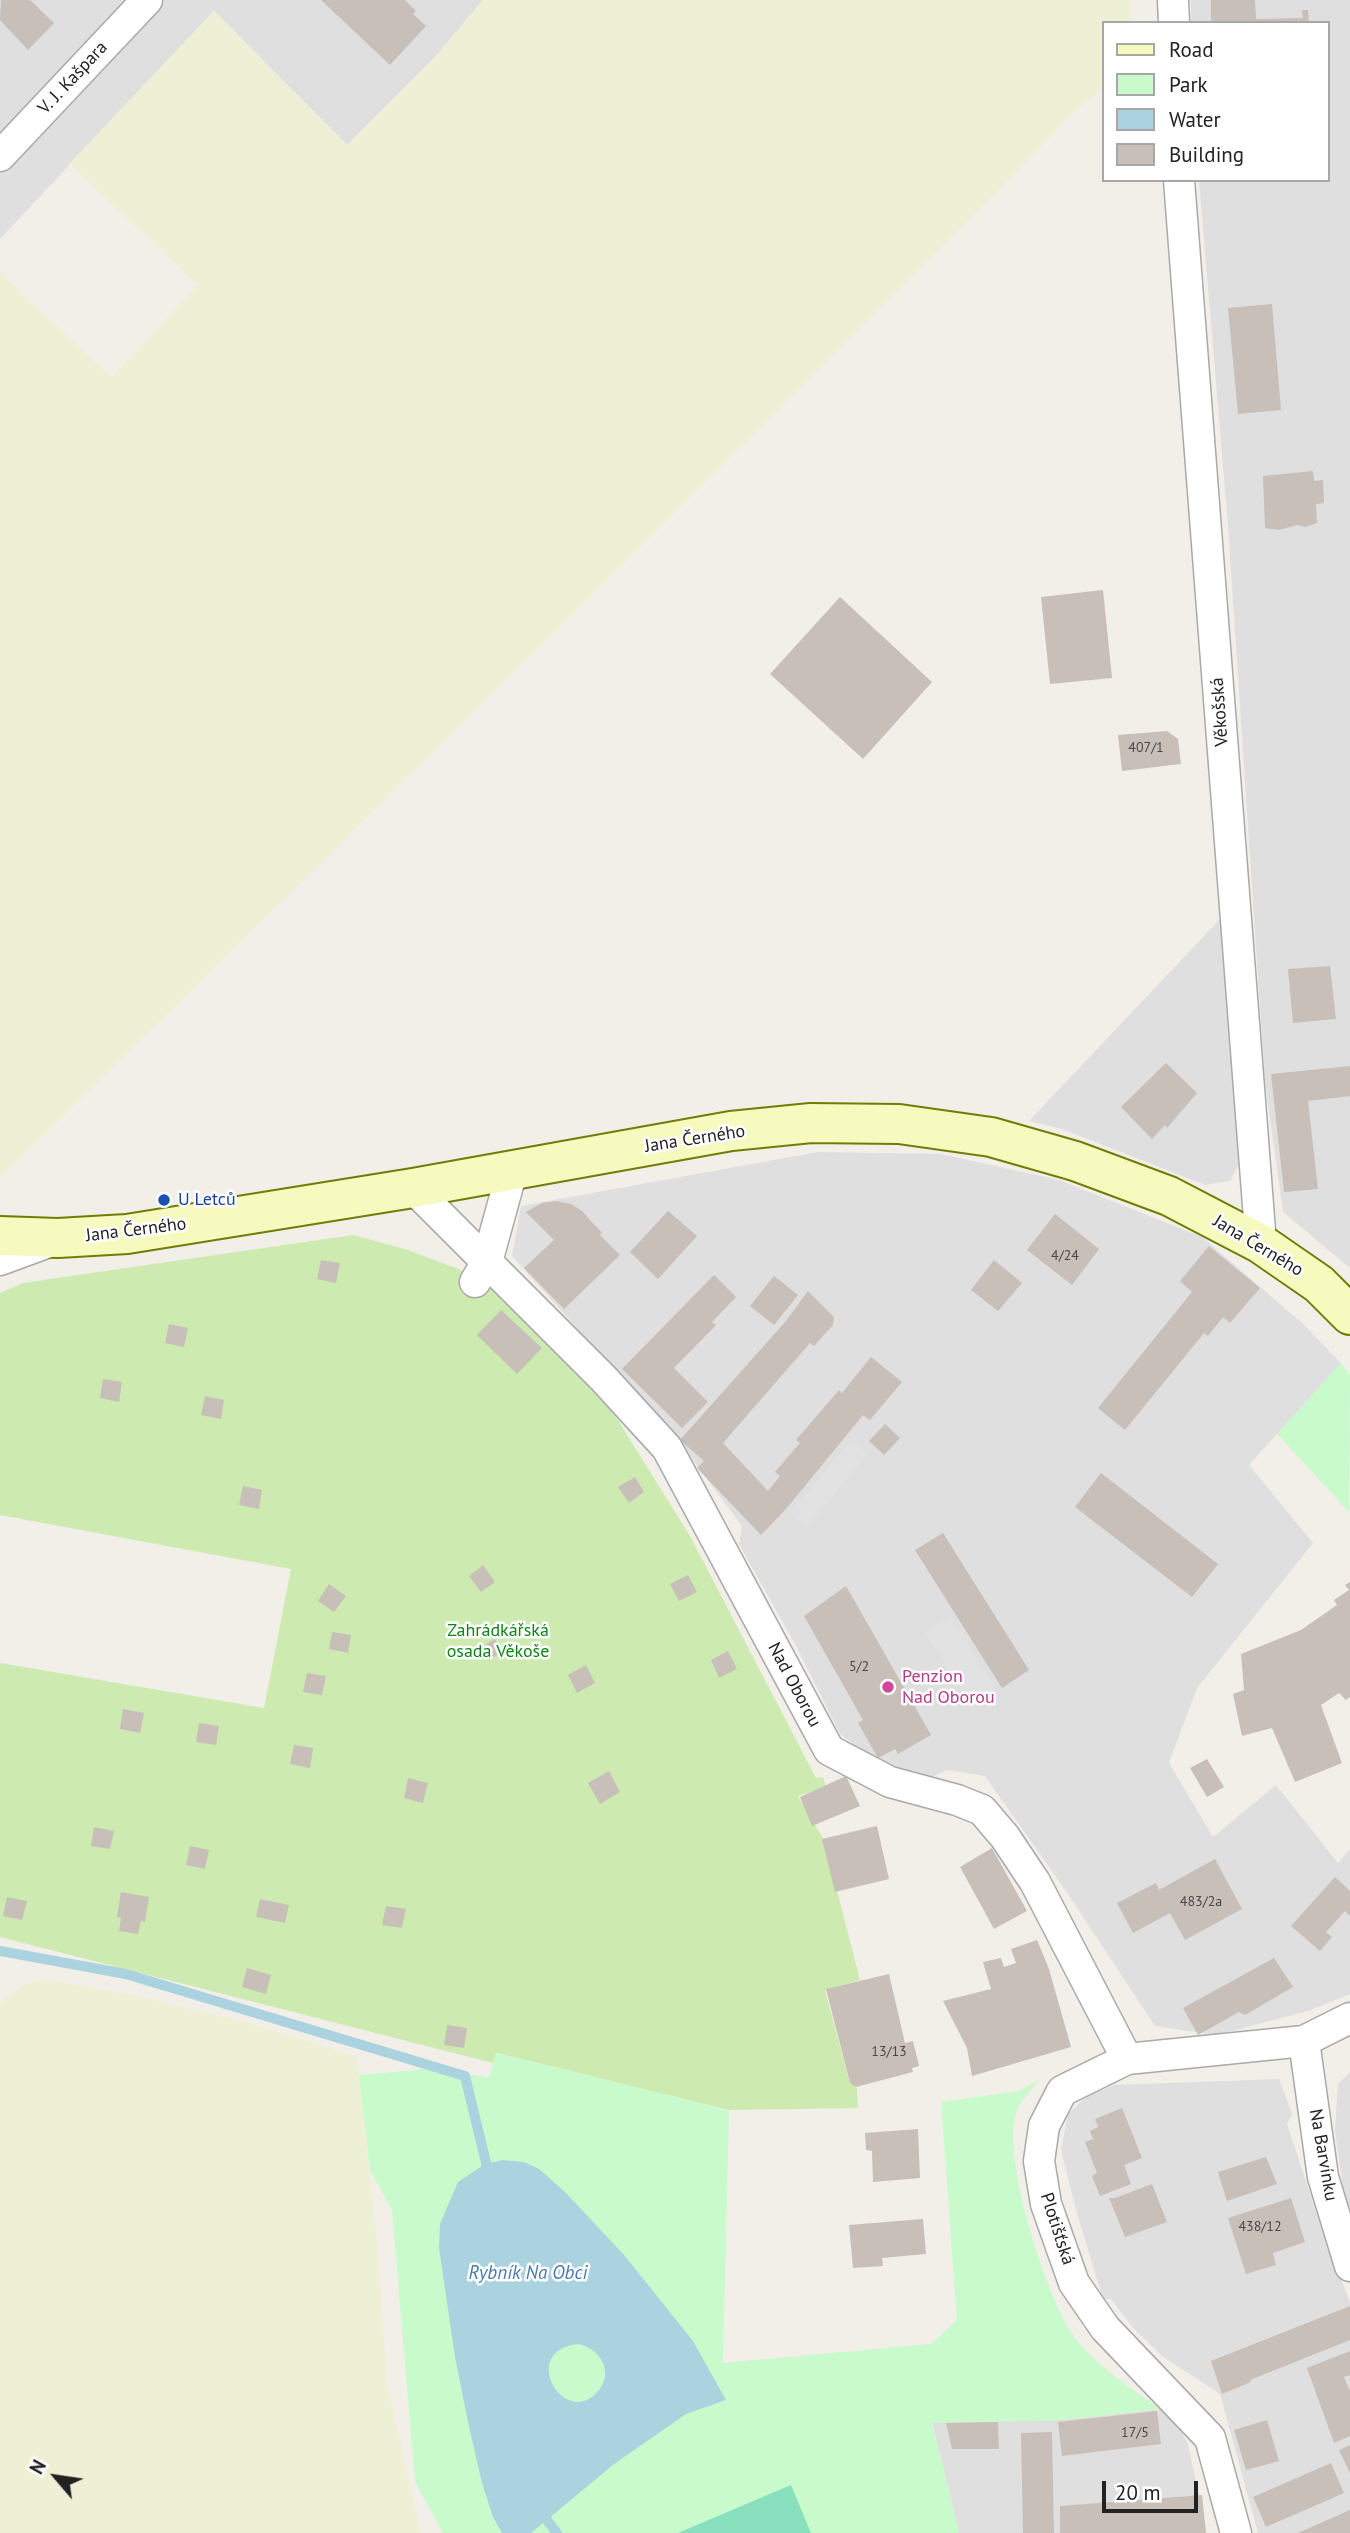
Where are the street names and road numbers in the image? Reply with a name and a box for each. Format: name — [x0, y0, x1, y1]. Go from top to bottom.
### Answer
street label: V. J. Kašpara — [34, 37, 112, 119]
street label: Věkošská — [1207, 677, 1233, 747]
street label: Jana Černého — [643, 1120, 747, 1158]
street label: Jana Černého — [1209, 1211, 1307, 1281]
street label: Jana Černého — [84, 1213, 188, 1247]
street label: Nad Oborou — [763, 1639, 825, 1731]
street label: Na Barvínku — [1304, 2107, 1342, 2203]
street label: Plotišťská — [1035, 2190, 1079, 2268]

